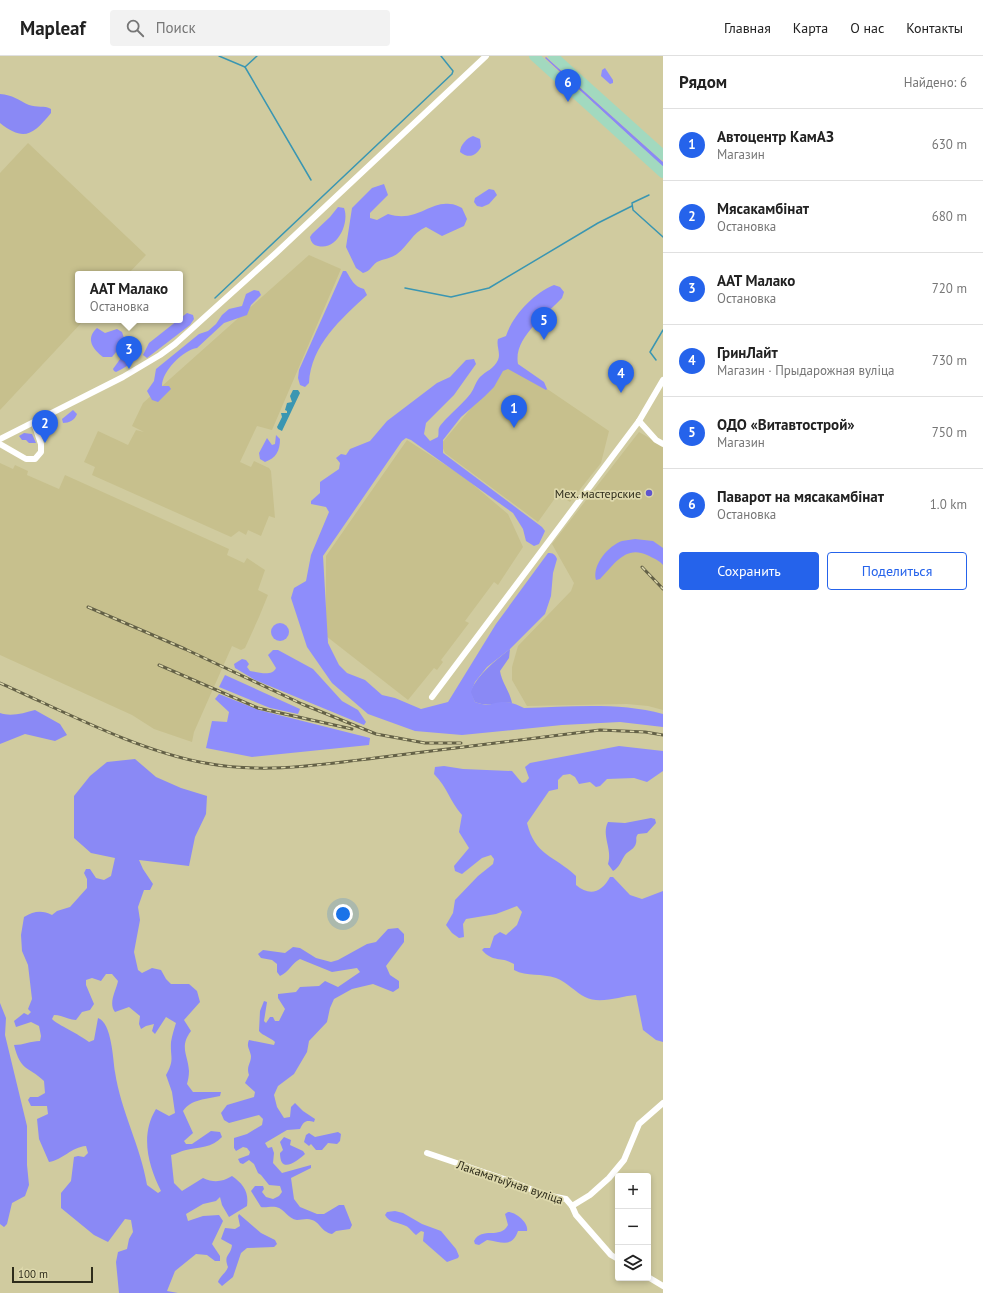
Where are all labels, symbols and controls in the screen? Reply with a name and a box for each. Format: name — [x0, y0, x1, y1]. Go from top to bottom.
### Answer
search box — [110, 10, 390, 46]
text: Mapleaf — [20, 16, 86, 40]
icon: search — [124, 17, 146, 39]
text: Поиск — [156, 18, 196, 37]
text: Главная — [724, 19, 771, 37]
text: Карта — [793, 19, 828, 37]
text: О нас — [850, 19, 884, 37]
text: Контакты — [906, 19, 963, 37]
pin: 6 — [555, 69, 581, 102]
text: Рядом — [679, 71, 727, 93]
text: Найдено: 6 — [904, 74, 967, 91]
text: Автоцентр КамАЗ — [717, 127, 834, 146]
text: 1 — [688, 136, 696, 153]
text: 630 m — [932, 136, 967, 153]
text: Магазин — [717, 146, 765, 163]
text: Мясакамбінат — [717, 199, 809, 218]
text: 2 — [688, 208, 696, 225]
text: 680 m — [932, 208, 967, 225]
text: Остановка — [717, 218, 776, 235]
popup — [75, 271, 183, 323]
text: ААТ Малако — [717, 271, 795, 290]
text: ААТ Малако — [90, 279, 168, 298]
text: 3 — [688, 280, 696, 297]
text: 720 m — [932, 280, 967, 297]
text: Остановка — [717, 290, 776, 307]
text: Остановка — [90, 298, 149, 315]
pin: 5 — [531, 307, 557, 340]
pin: 3 — [116, 336, 142, 369]
text: ГринЛайт — [717, 343, 778, 362]
text: 4 — [688, 352, 696, 369]
text: 730 m — [932, 352, 967, 369]
pin: 4 — [608, 360, 634, 393]
text: Магазин · Прыдарожная вуліца — [717, 362, 894, 379]
pin: 1 — [501, 395, 527, 428]
pin: 2 — [32, 410, 58, 443]
text: ОДО «Витавтострой» — [717, 415, 855, 434]
text: 5 — [688, 424, 696, 441]
text: 750 m — [932, 424, 967, 441]
text: Магазин — [717, 434, 765, 451]
place label: Мех. мастерские — [555, 486, 641, 501]
text: Паварот на мясакамбінат — [717, 487, 884, 506]
marker: Мех. мастерские — [644, 488, 654, 498]
text: 6 — [688, 496, 696, 513]
text: 1.0 km — [930, 496, 967, 513]
text: Остановка — [717, 506, 776, 523]
button: Сохранить — [679, 552, 819, 590]
button: Поделиться — [827, 552, 967, 590]
your location — [333, 904, 353, 924]
street label: Лакаматыўная вуліца — [454, 1156, 565, 1207]
map controls — [615, 1173, 651, 1281]
button: + — [615, 1173, 651, 1209]
button: − — [615, 1209, 651, 1245]
button: layers — [615, 1245, 651, 1281]
scale bar — [12, 1265, 93, 1284]
text: 100 m — [18, 1267, 48, 1281]

